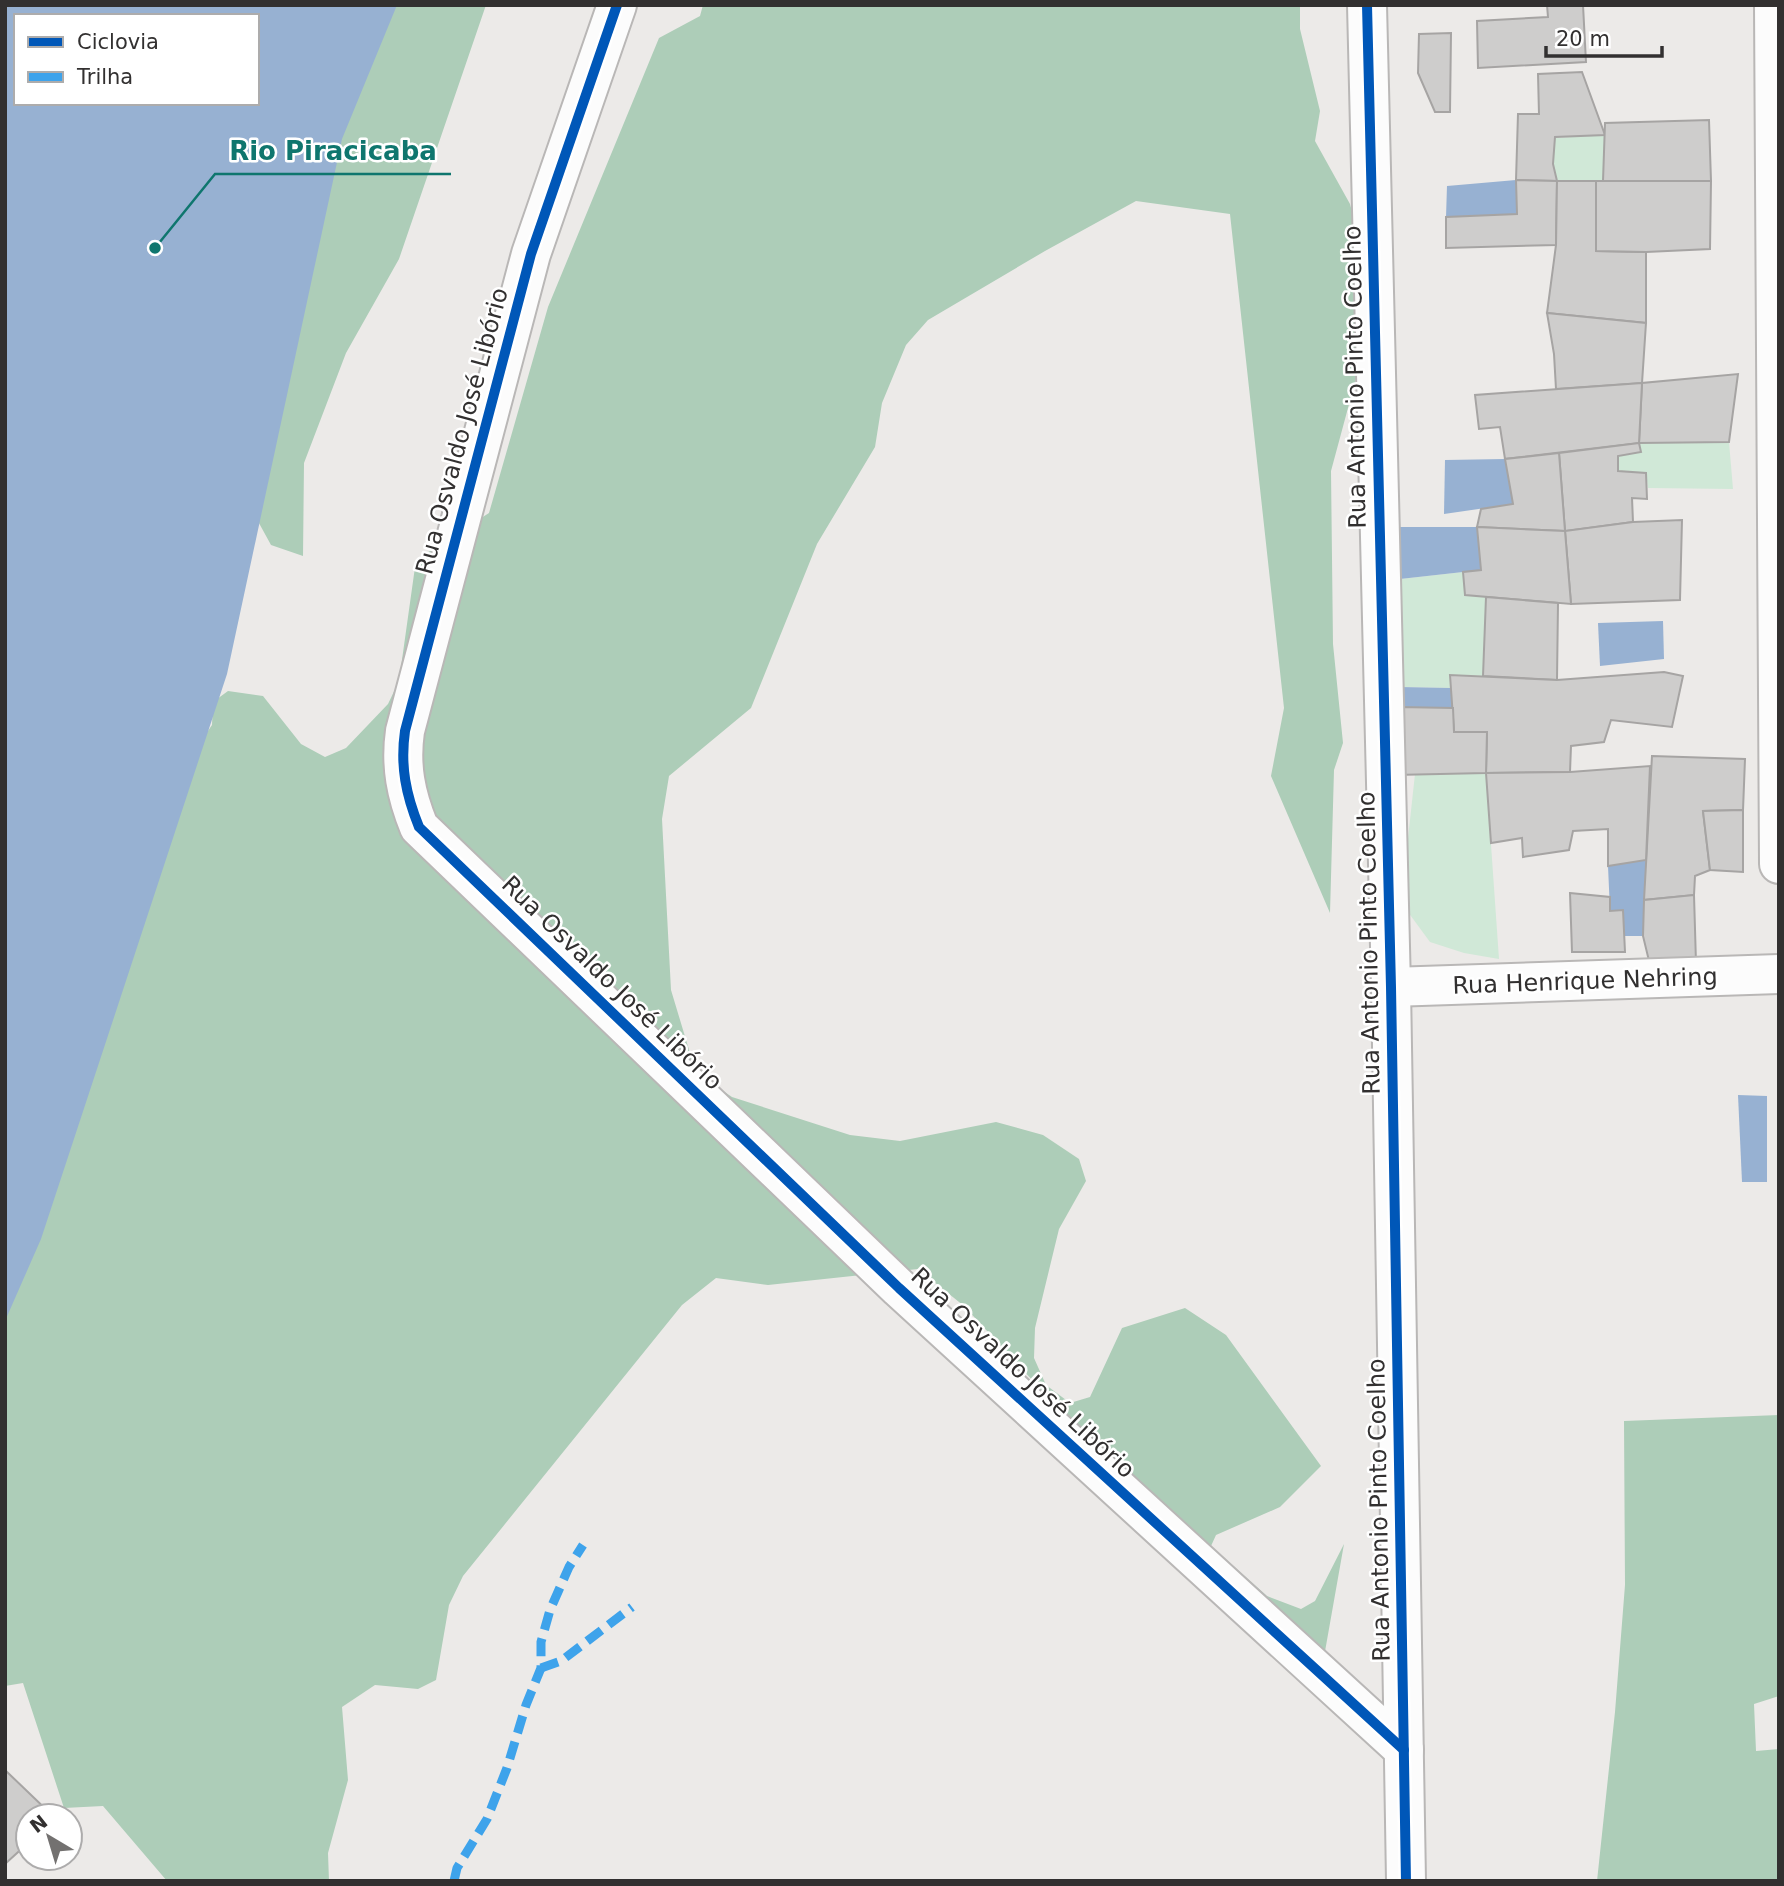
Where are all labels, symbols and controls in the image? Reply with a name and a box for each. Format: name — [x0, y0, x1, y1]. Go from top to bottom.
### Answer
legend — [14, 14, 259, 105]
scale bar — [1546, 14, 1662, 58]
text: 20 m — [1556, 27, 1610, 51]
text: Ciclovia — [77, 30, 159, 54]
text: Trilha — [76, 65, 133, 89]
callout: Rio Piracicaba — [215, 127, 451, 174]
text: Rio Piracicaba — [229, 136, 437, 166]
street label: Rua Antonio Pinto Coelho — [1338, 225, 1372, 529]
street label: Rua Osvaldo José Libório — [410, 285, 514, 577]
street label: Rua Antonio Pinto Coelho — [1352, 791, 1386, 1095]
street label: Rua Osvaldo José Libório — [496, 870, 728, 1096]
street label: Rua Henrique Nehring — [1452, 962, 1718, 1000]
street label: Rua Osvaldo José Libório — [905, 1262, 1141, 1484]
street label: Rua Antonio Pinto Coelho — [1362, 1358, 1396, 1662]
north arrow — [14, 1802, 84, 1872]
text: N — [25, 1810, 52, 1837]

